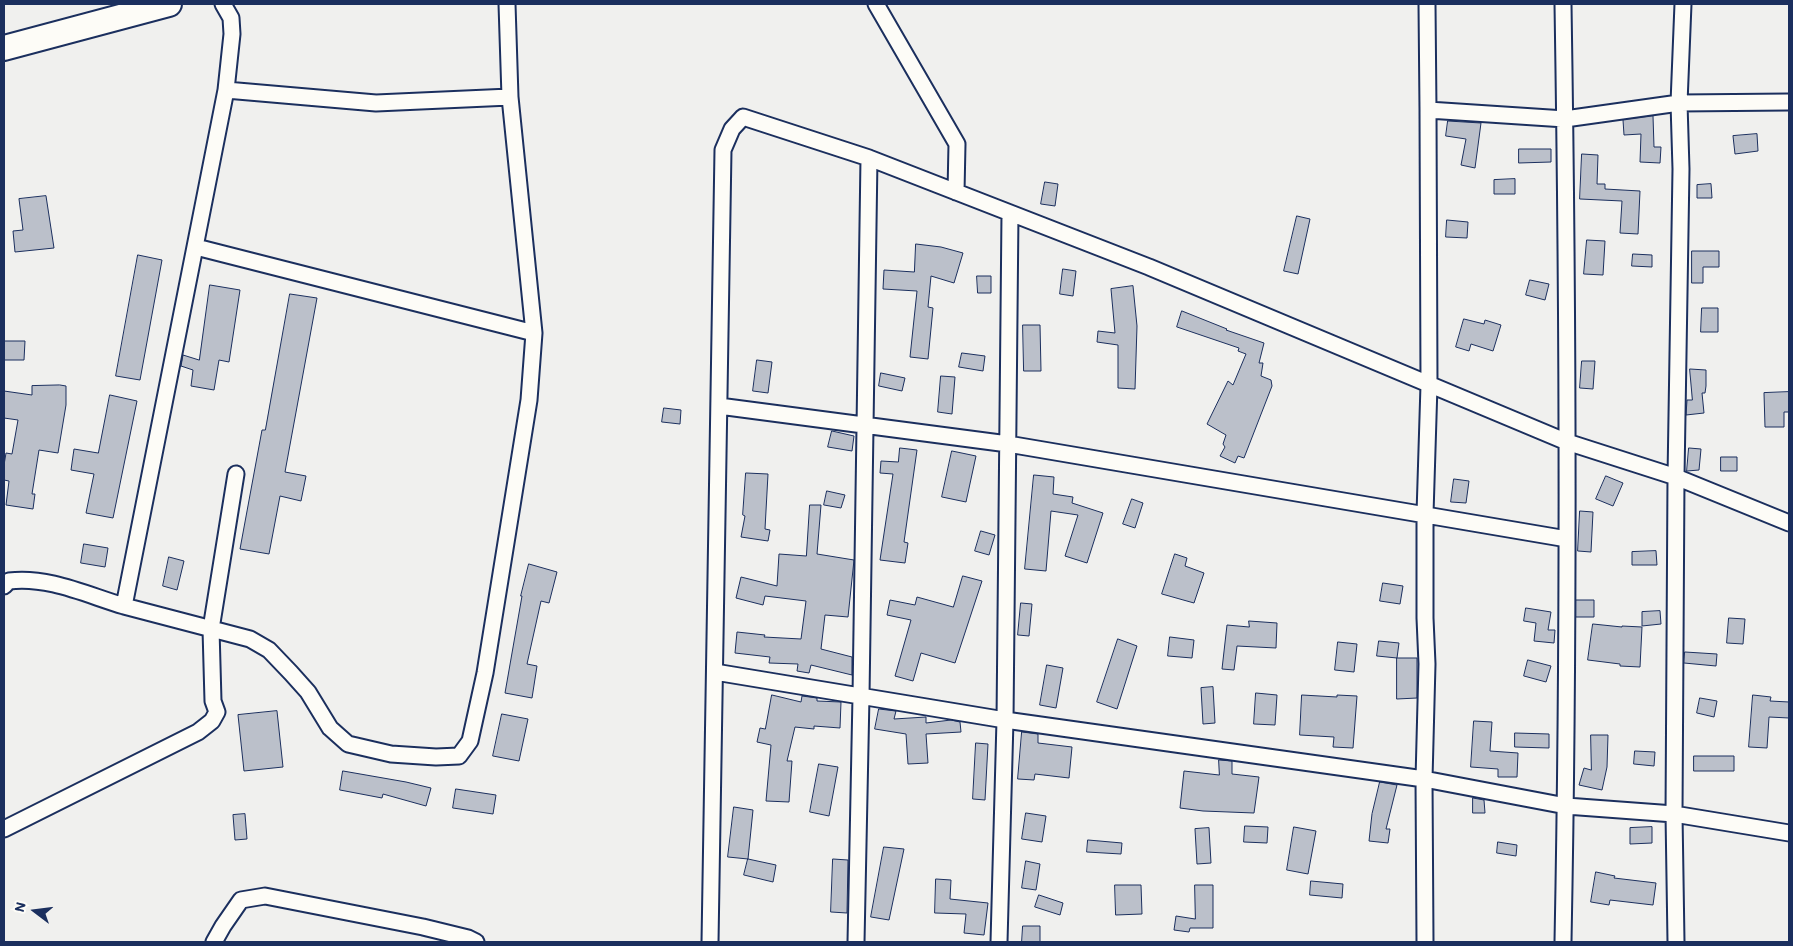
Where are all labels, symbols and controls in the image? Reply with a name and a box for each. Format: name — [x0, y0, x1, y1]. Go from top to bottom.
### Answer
north arrow — [10, 886, 60, 936]
text: N — [11, 900, 29, 914]

